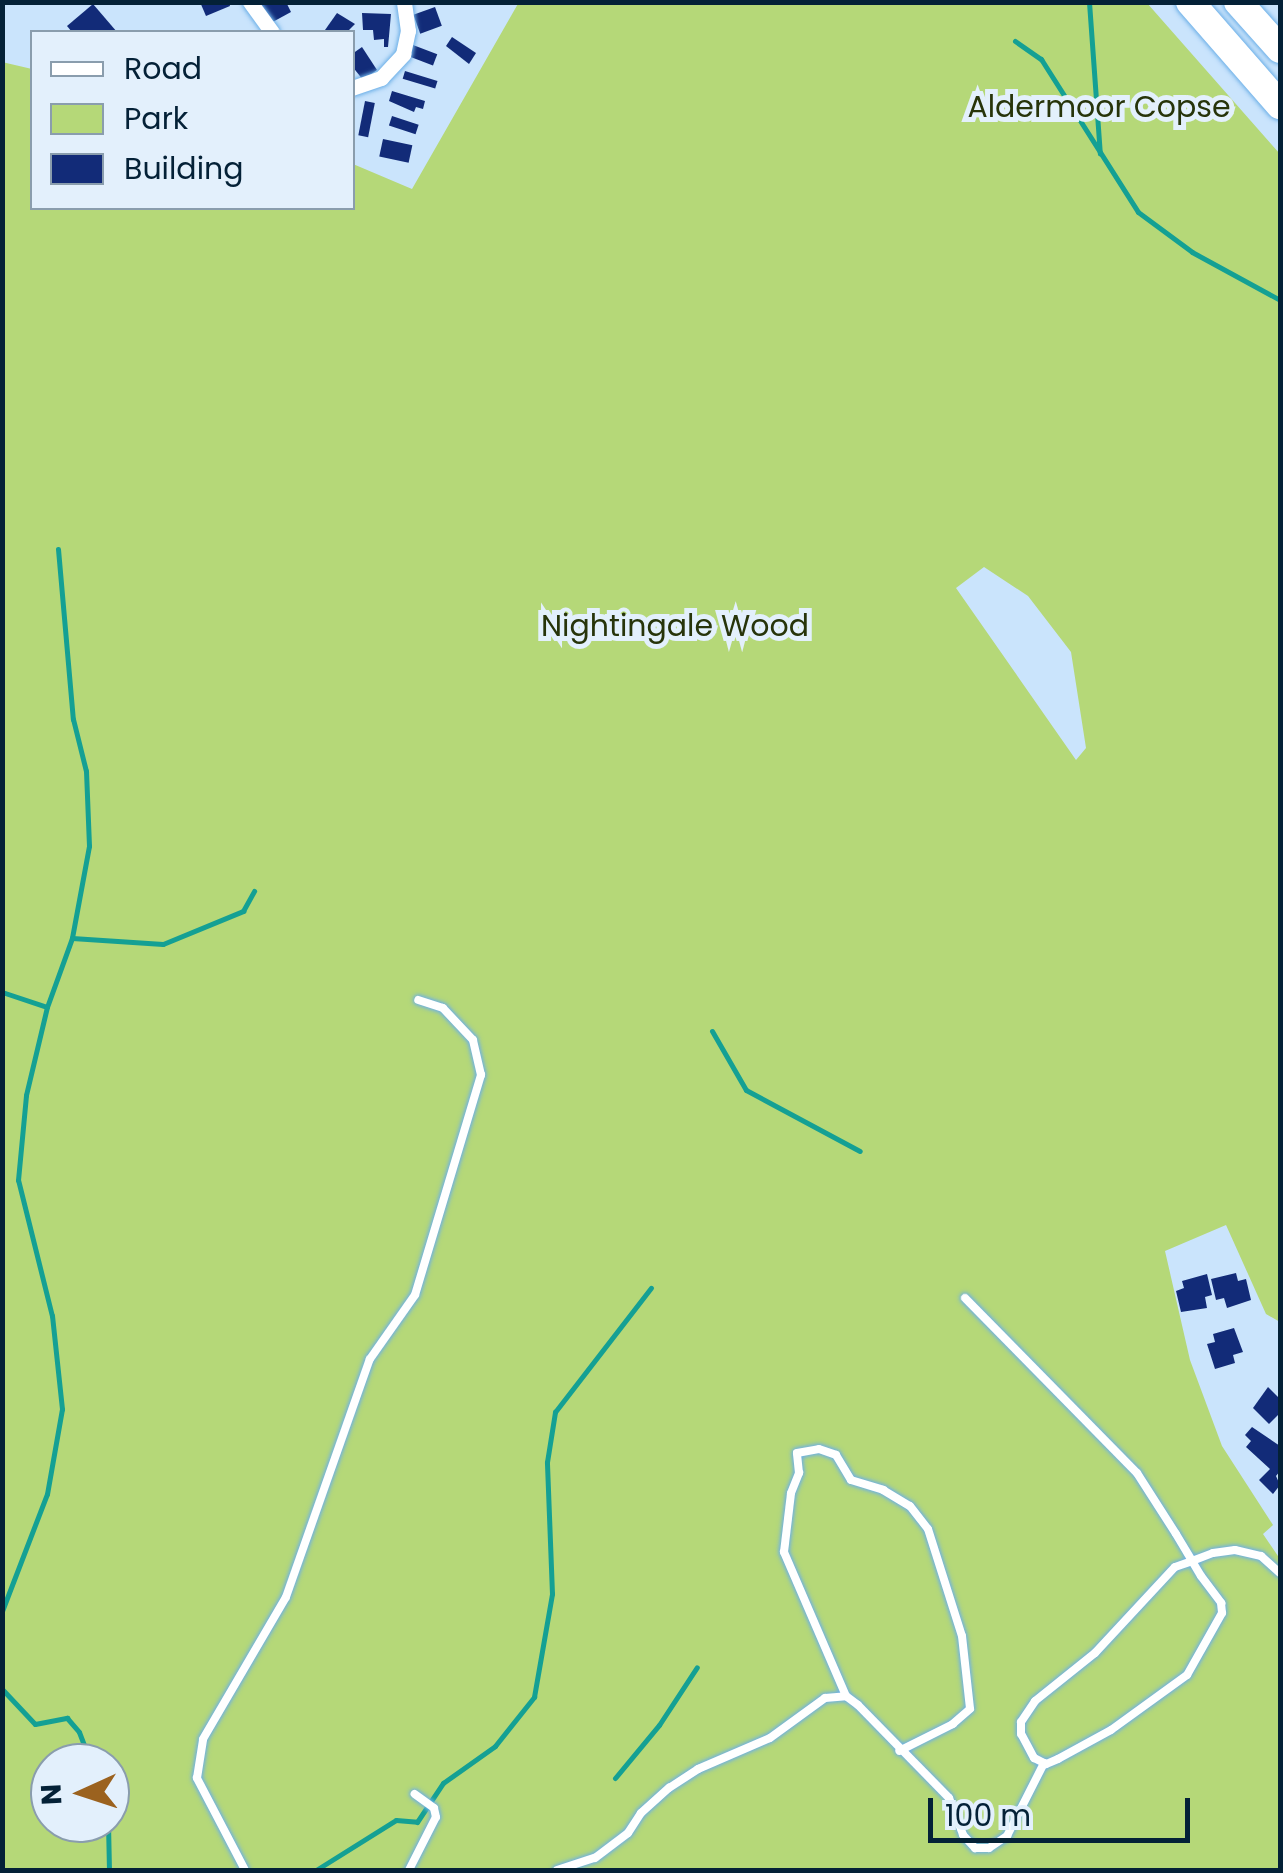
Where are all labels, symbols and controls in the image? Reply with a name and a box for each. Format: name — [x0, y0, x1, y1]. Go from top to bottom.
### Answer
legend — [30, 30, 355, 210]
text: Road — [124, 47, 202, 90]
park label: Aldermoor Copse — [967, 89, 1231, 125]
text: Park — [124, 97, 188, 140]
text: Building — [124, 147, 244, 190]
park label: Nightingale Wood — [541, 608, 809, 644]
north arrow — [30, 1743, 130, 1843]
scale bar — [933, 1778, 1196, 1840]
text: N — [32, 1783, 72, 1806]
text: 100 m — [945, 1794, 1031, 1837]

